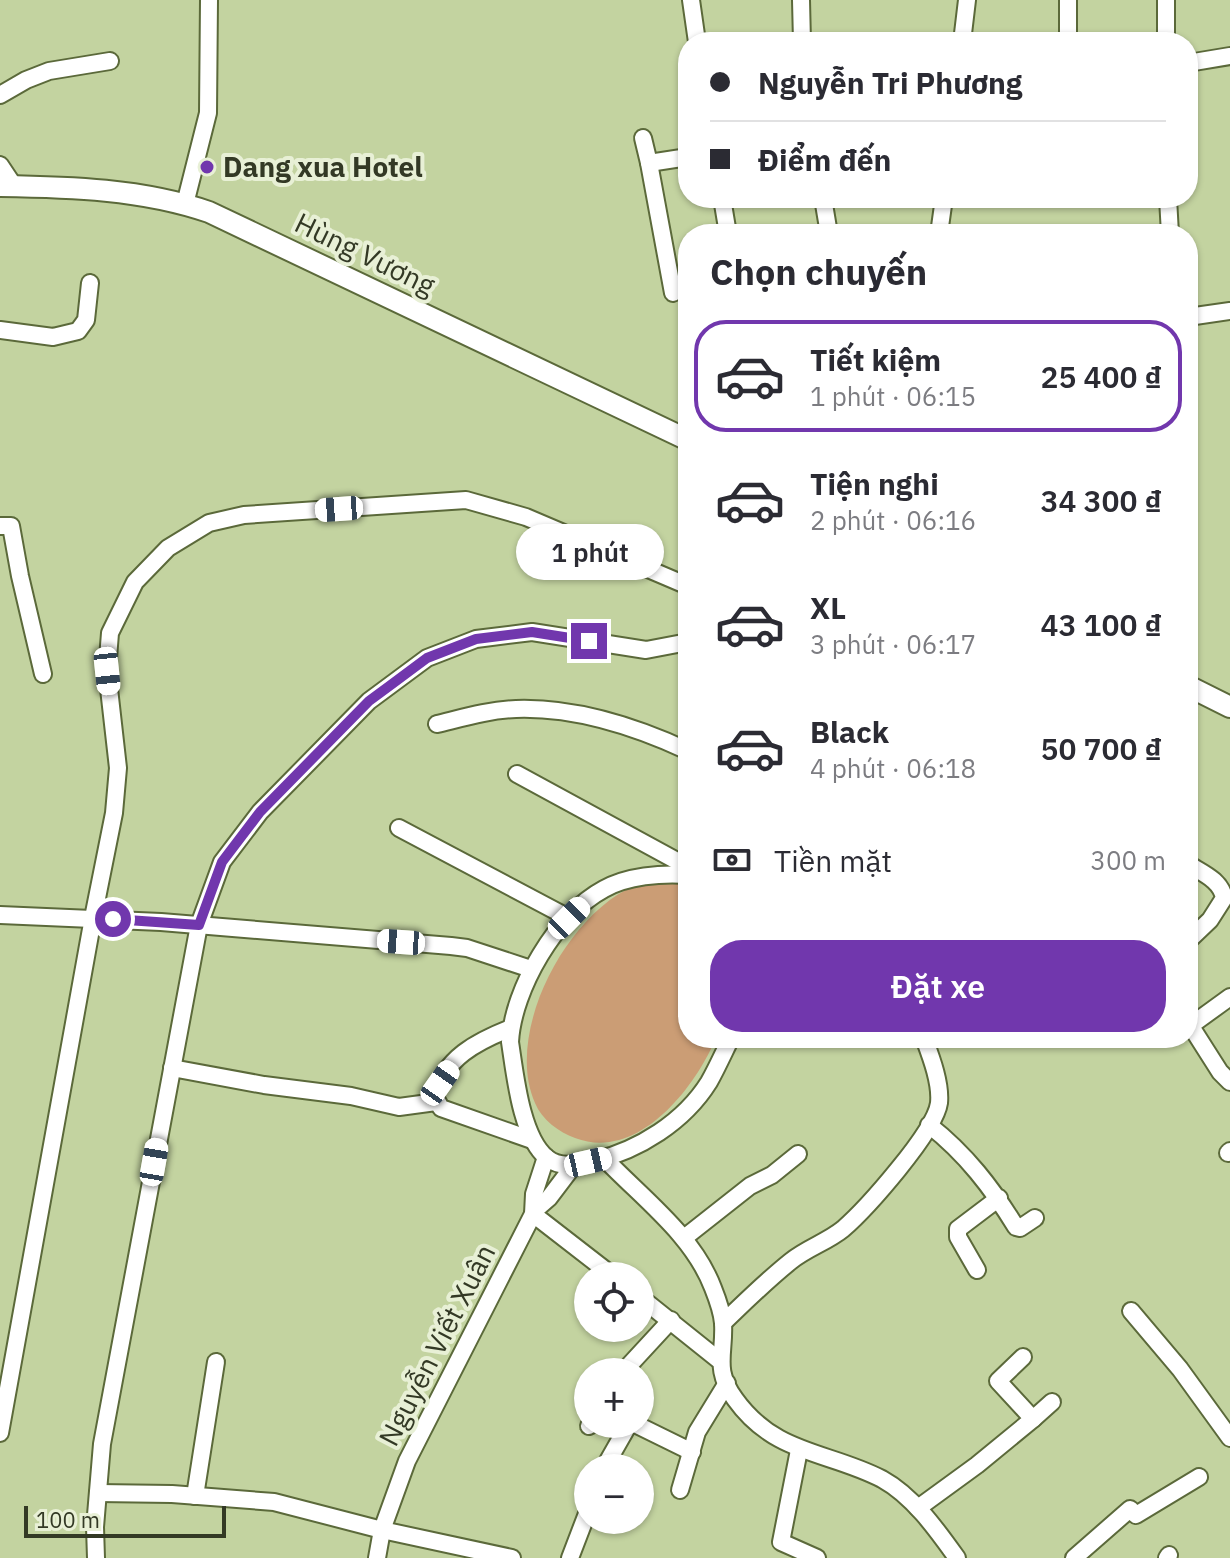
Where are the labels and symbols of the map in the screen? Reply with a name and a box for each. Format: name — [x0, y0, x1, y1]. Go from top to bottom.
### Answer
place label: Dang xua Hotel — [223, 148, 423, 185]
marker: Dang xua Hotel — [198, 158, 216, 176]
street label: Hùng Vương — [289, 204, 442, 304]
car — [314, 495, 364, 523]
callout: 1 phút — [515, 525, 663, 581]
route end — [571, 623, 607, 659]
car — [93, 646, 121, 696]
car — [544, 893, 594, 943]
route start — [95, 901, 131, 937]
car — [376, 928, 426, 956]
car — [416, 1056, 464, 1110]
car — [138, 1136, 170, 1188]
car — [562, 1145, 614, 1179]
street label: Nguyễn Viết Xuân — [370, 1238, 503, 1452]
scale bar — [24, 1502, 226, 1538]

